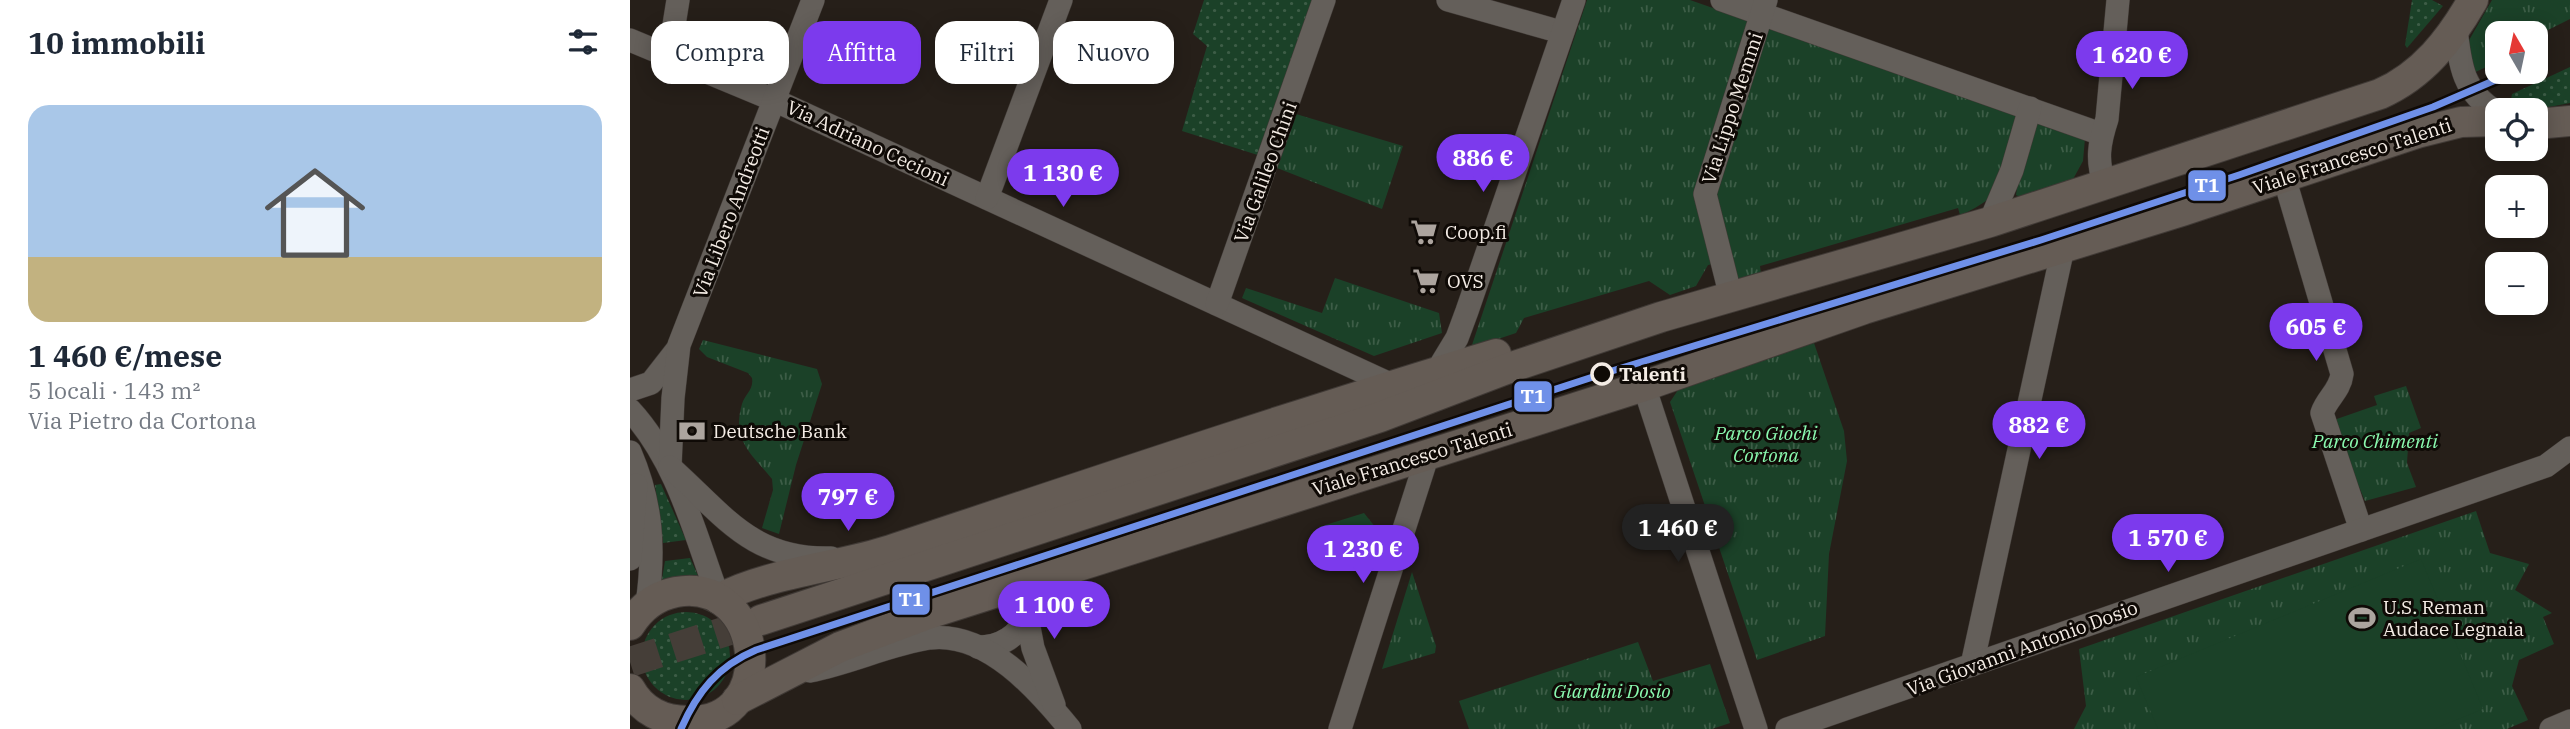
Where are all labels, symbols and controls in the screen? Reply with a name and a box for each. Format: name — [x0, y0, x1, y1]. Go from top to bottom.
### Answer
chip: Compra — [651, 21, 789, 84]
chip: Affitta — [803, 21, 921, 84]
chip: Filtri — [935, 21, 1039, 84]
chip: Nuovo — [1053, 21, 1174, 84]
north arrow — [2485, 21, 2548, 84]
map controls — [2485, 21, 2548, 315]
text: 10 immobili — [28, 23, 205, 62]
icon: filters — [564, 23, 602, 61]
street label: Via Lippo Memmi — [1696, 29, 1768, 187]
pin: 1 620 € — [2067, 32, 2197, 91]
text: 1 620 € — [2092, 39, 2172, 69]
street label: Via Adriano Cecioni — [783, 95, 953, 191]
street label: Via Galileo Chini — [1228, 98, 1302, 246]
button: locate — [2485, 98, 2548, 161]
street label: Viale Francesco Talenti — [2249, 112, 2455, 200]
street label: Via Libero Andreotti — [687, 123, 775, 301]
pin: 886 € — [1434, 134, 1532, 194]
text: 886 € — [1452, 142, 1514, 172]
icon: home — [252, 150, 378, 276]
pin: 1 130 € — [998, 150, 1128, 209]
text: 1 130 € — [1023, 157, 1103, 187]
line badge: T1 — [2187, 169, 2227, 202]
text: T1 — [2195, 173, 2219, 197]
button: + — [2485, 175, 2548, 238]
supermarket icon: Coop.fi — [1409, 217, 1439, 247]
place label: Coop.fi — [1445, 220, 1507, 244]
button: − — [2485, 252, 2548, 315]
supermarket icon: OVS — [1411, 266, 1441, 296]
place label: OVS — [1447, 269, 1484, 293]
pin: 605 € — [2267, 304, 2365, 363]
text: 605 € — [2285, 311, 2347, 341]
text: 1 460 €/mese — [28, 336, 222, 375]
place label: Talenti — [1619, 362, 1686, 386]
marker: Talenti — [1591, 363, 1613, 385]
text: 5 locali · 143 m² — [28, 375, 200, 405]
line badge: T1 — [1513, 380, 1553, 413]
text: T1 — [1521, 384, 1545, 408]
pin: 882 € — [1990, 402, 2088, 461]
text: Via Pietro da Cortona — [28, 405, 257, 435]
text: 882 € — [2008, 409, 2070, 439]
bank icon: Deutsche Bank — [677, 416, 707, 446]
street label: Viale Francesco Talenti — [1309, 417, 1515, 501]
place label: Deutsche Bank — [713, 419, 847, 443]
park label: Parco Giochi Cortona — [1713, 421, 1818, 467]
park label: Parco Chimenti — [2311, 429, 2438, 453]
pin: 797 € — [799, 474, 897, 533]
text: 797 € — [817, 481, 879, 511]
pin: 1 460 € — [1613, 504, 1743, 564]
text: 1 460 € — [1638, 512, 1718, 542]
pin: 1 570 € — [2103, 514, 2233, 574]
text: 1 570 € — [2128, 522, 2208, 552]
pin: 1 230 € — [1298, 526, 1428, 585]
text: 1 230 € — [1323, 533, 1403, 563]
pin: 1 100 € — [989, 582, 1119, 641]
line badge: T1 — [891, 583, 931, 616]
text: T1 — [899, 587, 923, 611]
text: 1 100 € — [1014, 589, 1094, 619]
street label: Via Giovanni Antonio Dosio — [1903, 595, 2141, 701]
place label: U.S. Reman Audace Legnaia — [2383, 595, 2524, 641]
sports icon: U.S. Reman Audace Legnaia — [2347, 603, 2377, 633]
park label: Giardini Dosio — [1553, 679, 1671, 703]

